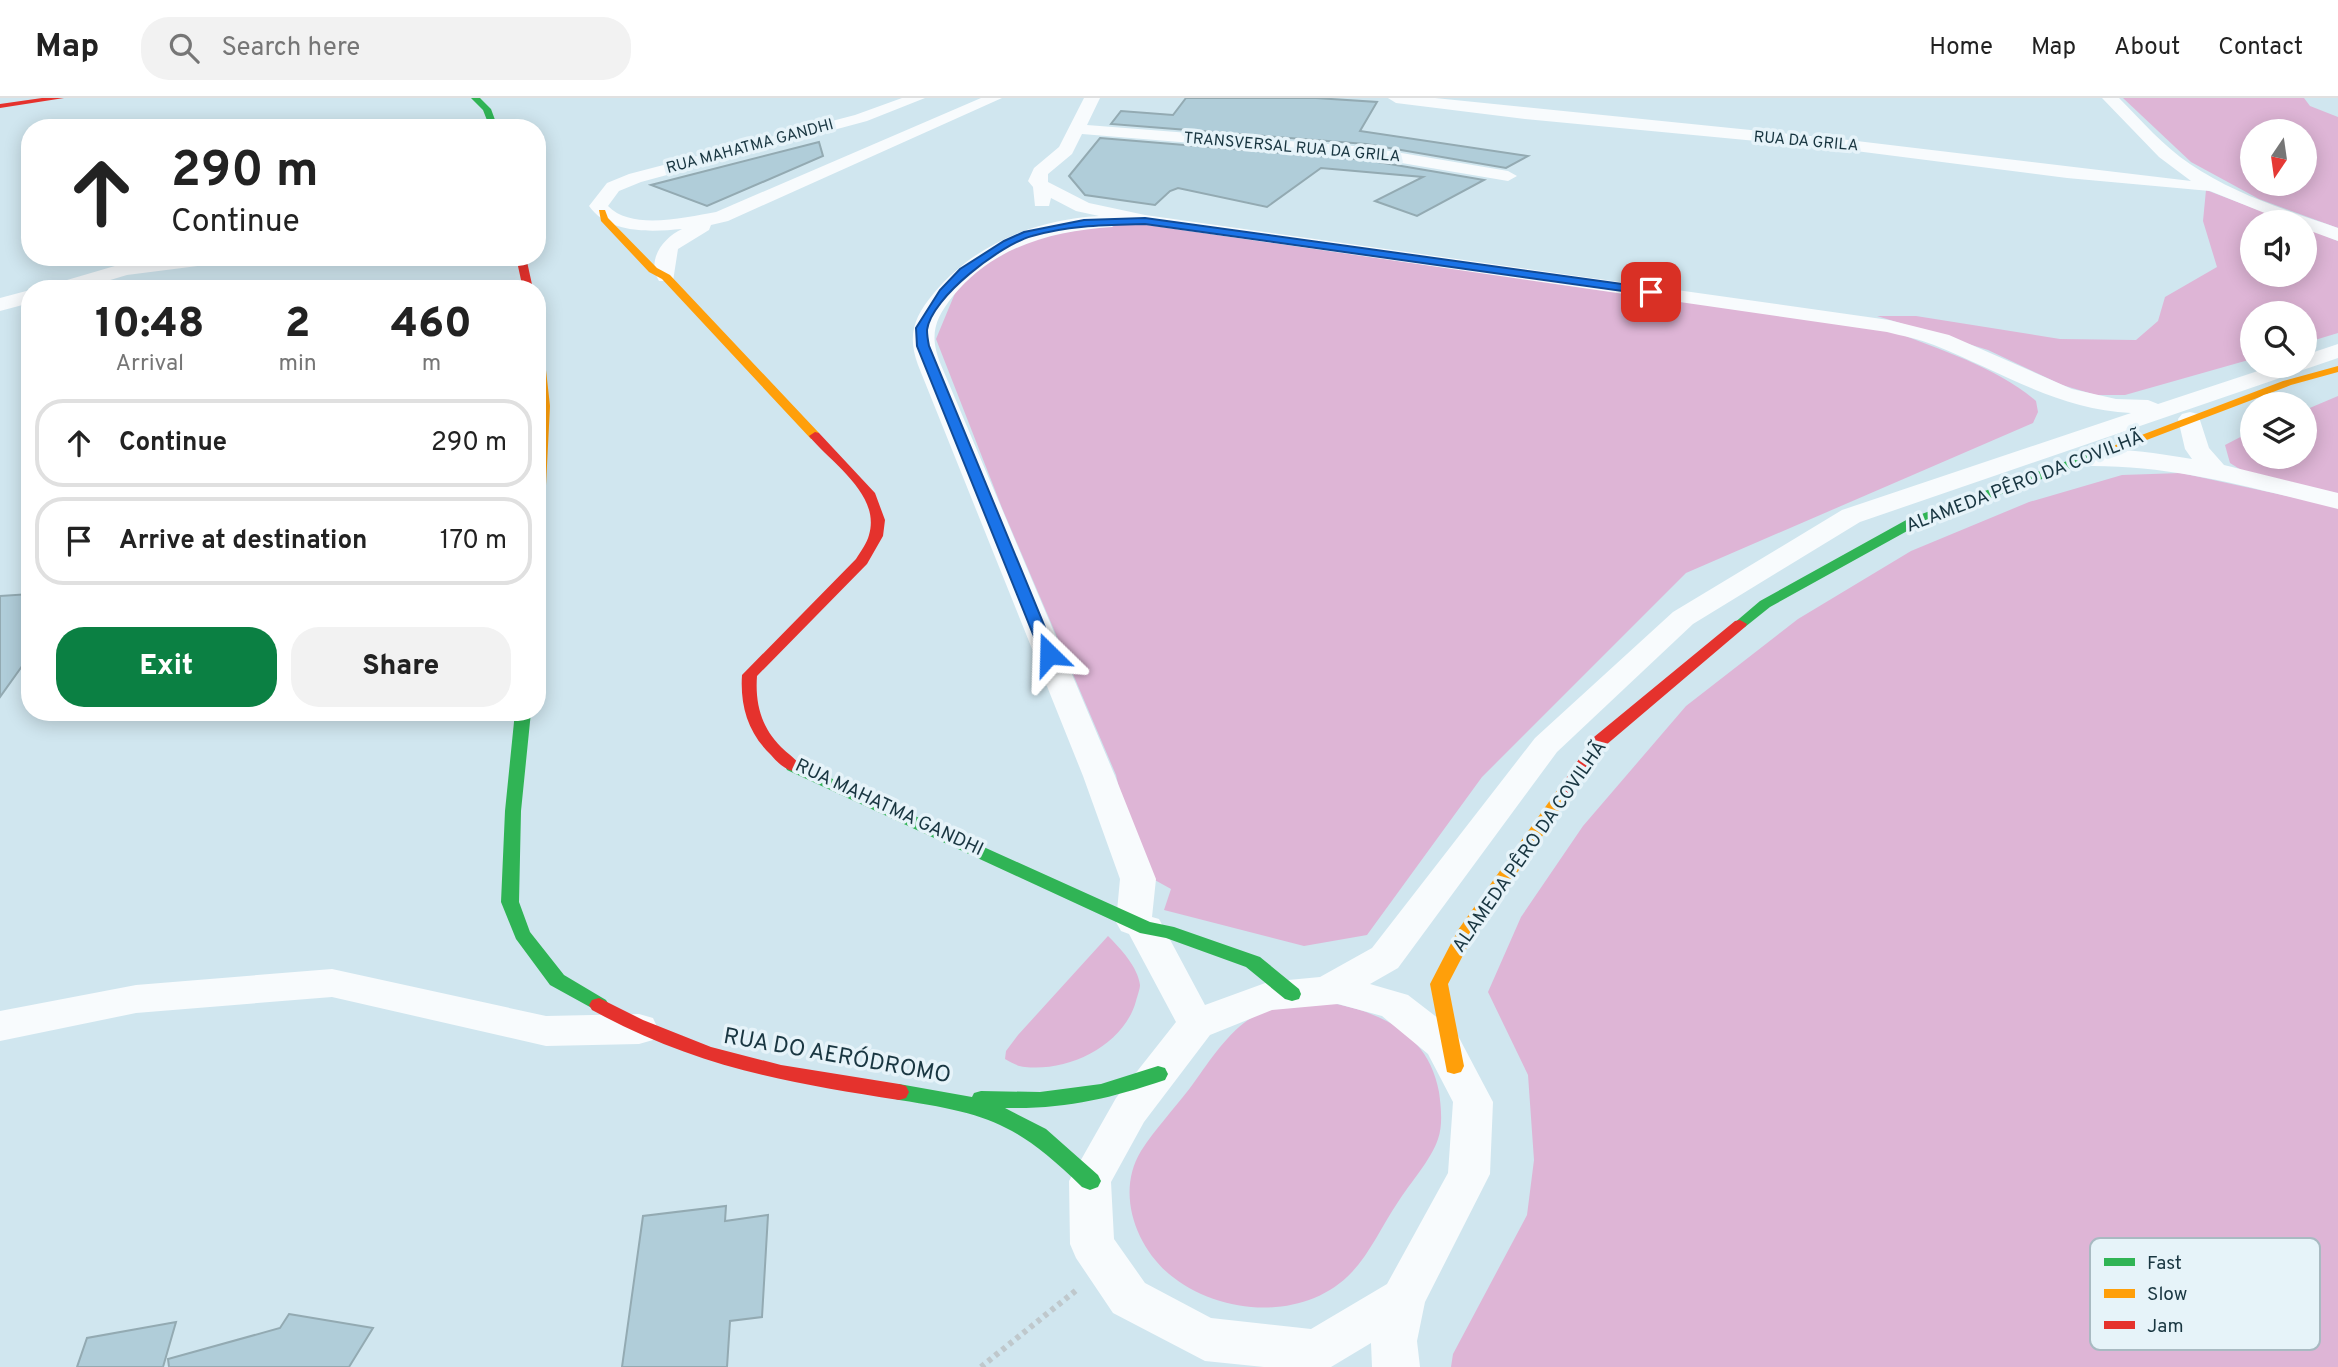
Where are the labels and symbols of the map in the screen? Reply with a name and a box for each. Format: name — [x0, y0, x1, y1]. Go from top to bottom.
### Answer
street label: RUA MAHATMA GANDHI — [664, 115, 836, 179]
north arrow — [2240, 119, 2317, 196]
street label: RUA DA GRILA — [1753, 127, 1859, 157]
street label: TRANSVERSAL RUA DA GRILA — [1183, 129, 1401, 167]
pin — [1621, 262, 1681, 322]
street label: ALAMEDA PÊRO DA COVILHÃ — [1902, 425, 2147, 539]
position arrow — [1012, 617, 1086, 691]
street label: ALAMEDA PÊRO DA COVILHÃ — [1447, 736, 1612, 958]
street label: RUA MAHATMA GANDHI — [791, 754, 987, 862]
street label: RUA DO AERÓDROMO — [721, 1021, 953, 1091]
legend — [2090, 1238, 2320, 1350]
text: Fast — [2147, 1252, 2182, 1276]
text: Slow — [2147, 1283, 2187, 1307]
text: Jam — [2147, 1315, 2184, 1339]

